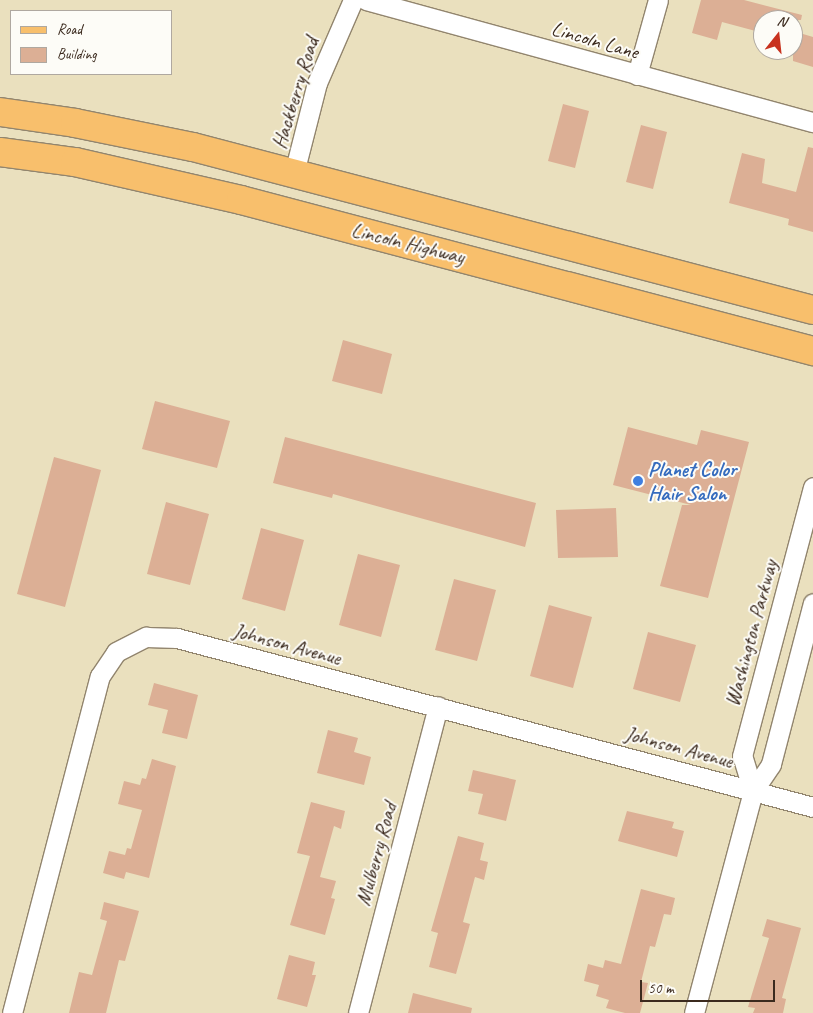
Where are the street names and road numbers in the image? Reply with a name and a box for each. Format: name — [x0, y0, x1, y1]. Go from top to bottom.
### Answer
street label: Lincoln Lane — [548, 16, 642, 64]
street label: Hackberry Road — [266, 35, 324, 151]
street label: Lincoln Highway — [349, 217, 467, 269]
street label: Washington Parkway — [719, 557, 783, 709]
street label: Johnson Avenue — [231, 618, 343, 670]
street label: Johnson Avenue — [623, 721, 735, 773]
street label: Mulberry Road — [350, 800, 402, 908]

